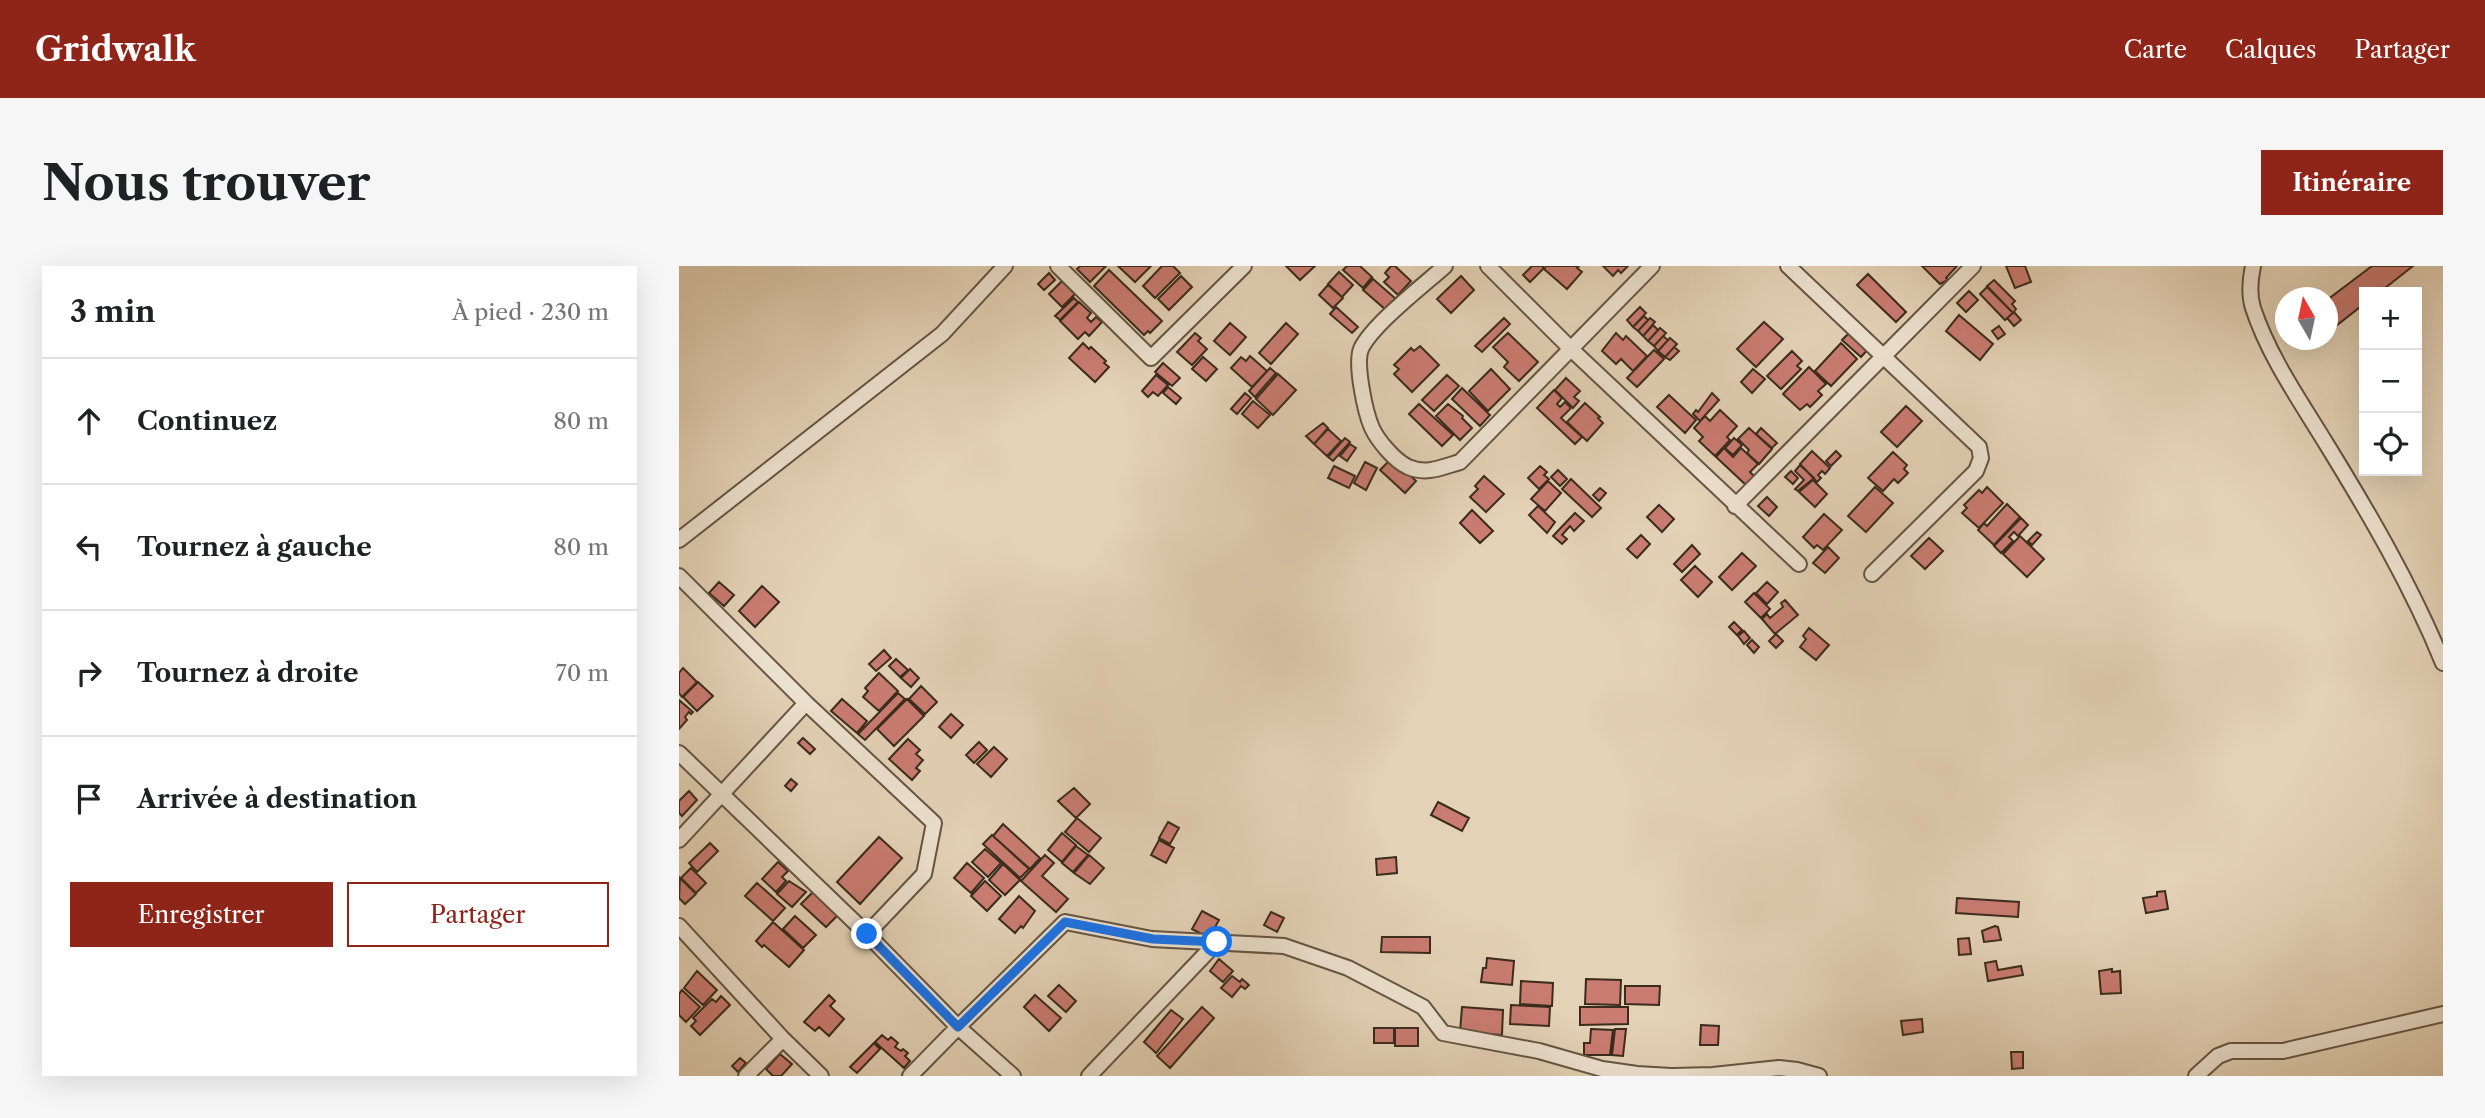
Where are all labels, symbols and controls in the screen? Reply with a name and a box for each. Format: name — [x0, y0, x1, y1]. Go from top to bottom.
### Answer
text: Gridwalk — [35, 29, 196, 70]
text: Carte — [2124, 35, 2187, 64]
text: Calques — [2225, 35, 2316, 64]
text: Partager — [2354, 35, 2450, 64]
button: Itinéraire — [2261, 150, 2443, 215]
text: Nous trouver — [42, 152, 370, 213]
north arrow — [2275, 287, 2338, 350]
map controls — [2359, 287, 2422, 476]
button: + — [2359, 287, 2422, 350]
text: 3 min — [70, 293, 156, 330]
text: À pied · 230 m — [452, 298, 609, 326]
button: − — [2359, 350, 2422, 413]
icon: ahead — [70, 402, 108, 440]
text: Continuez — [137, 405, 277, 437]
text: 80 m — [553, 407, 609, 435]
button: locate — [2359, 413, 2422, 476]
icon: left — [70, 528, 108, 566]
text: Tournez à gauche — [137, 531, 372, 563]
text: 80 m — [553, 533, 609, 561]
icon: right — [70, 654, 108, 692]
text: Tournez à droite — [137, 657, 359, 689]
text: 70 m — [556, 659, 609, 687]
icon: arrive — [70, 780, 108, 818]
text: Arrivée à destination — [137, 783, 417, 815]
button: Enregistrer — [70, 882, 333, 947]
button: Partager — [347, 882, 609, 947]
route end — [851, 918, 882, 949]
route start — [1201, 926, 1232, 957]

